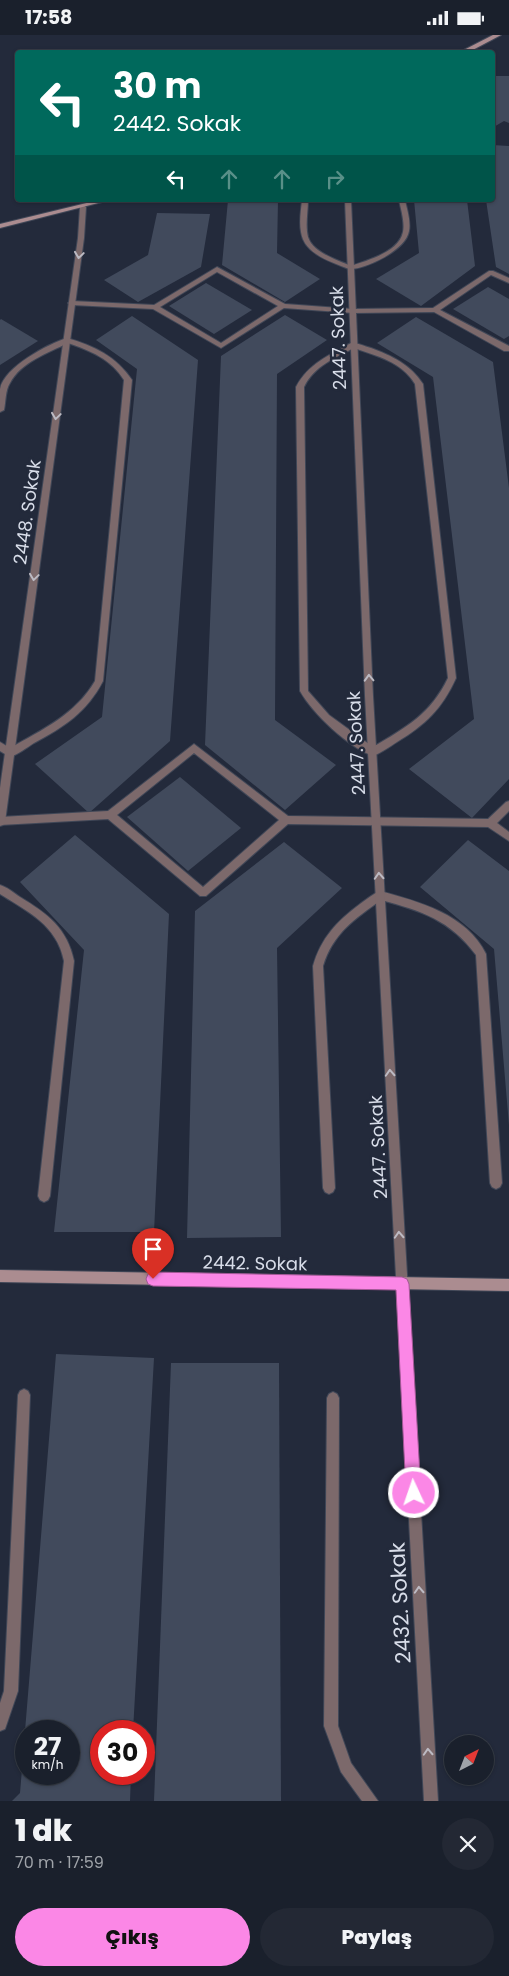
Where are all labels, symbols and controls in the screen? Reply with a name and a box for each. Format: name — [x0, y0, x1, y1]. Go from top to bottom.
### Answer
text: 17:58 — [25, 4, 72, 31]
text: 30 m — [113, 61, 201, 110]
icon: left — [30, 70, 95, 135]
text: 2442. Sokak — [113, 108, 241, 139]
icon: left — [162, 165, 190, 193]
icon: ahead — [215, 165, 243, 193]
icon: ahead — [268, 165, 296, 193]
icon: right — [321, 165, 349, 193]
one-way arrow — [74, 252, 85, 260]
street label: 2447. Sokak — [324, 285, 352, 391]
one-way arrow — [52, 412, 62, 421]
street label: 2448. Sokak — [7, 457, 47, 566]
one-way arrow — [29, 574, 40, 582]
one-way arrow — [363, 674, 374, 682]
street label: 2447. Sokak — [341, 690, 371, 796]
one-way arrow — [374, 871, 385, 879]
one-way arrow — [385, 1069, 396, 1077]
street label: 2447. Sokak — [363, 1094, 393, 1200]
pin — [132, 1228, 174, 1279]
one-way arrow — [394, 1231, 405, 1239]
icon: arrive — [139, 1235, 167, 1263]
street label: 2442. Sokak — [202, 1250, 308, 1276]
position arrow — [387, 1466, 439, 1518]
street label: 2432. Sokak — [382, 1541, 418, 1664]
one-way arrow — [414, 1586, 425, 1594]
speed limit sign: 30 — [90, 1720, 155, 1785]
text: 27 — [34, 1729, 61, 1764]
north arrow — [444, 1735, 494, 1785]
map controls — [444, 1735, 494, 1785]
one-way arrow — [423, 1748, 434, 1756]
text: km/h — [32, 1756, 63, 1773]
text: 1 dk — [15, 1809, 72, 1852]
button: close — [442, 1818, 494, 1870]
text: 70 m · 17:59 — [15, 1851, 104, 1874]
button: Çıkış — [15, 1908, 250, 1966]
button: Paylaş — [260, 1908, 494, 1966]

